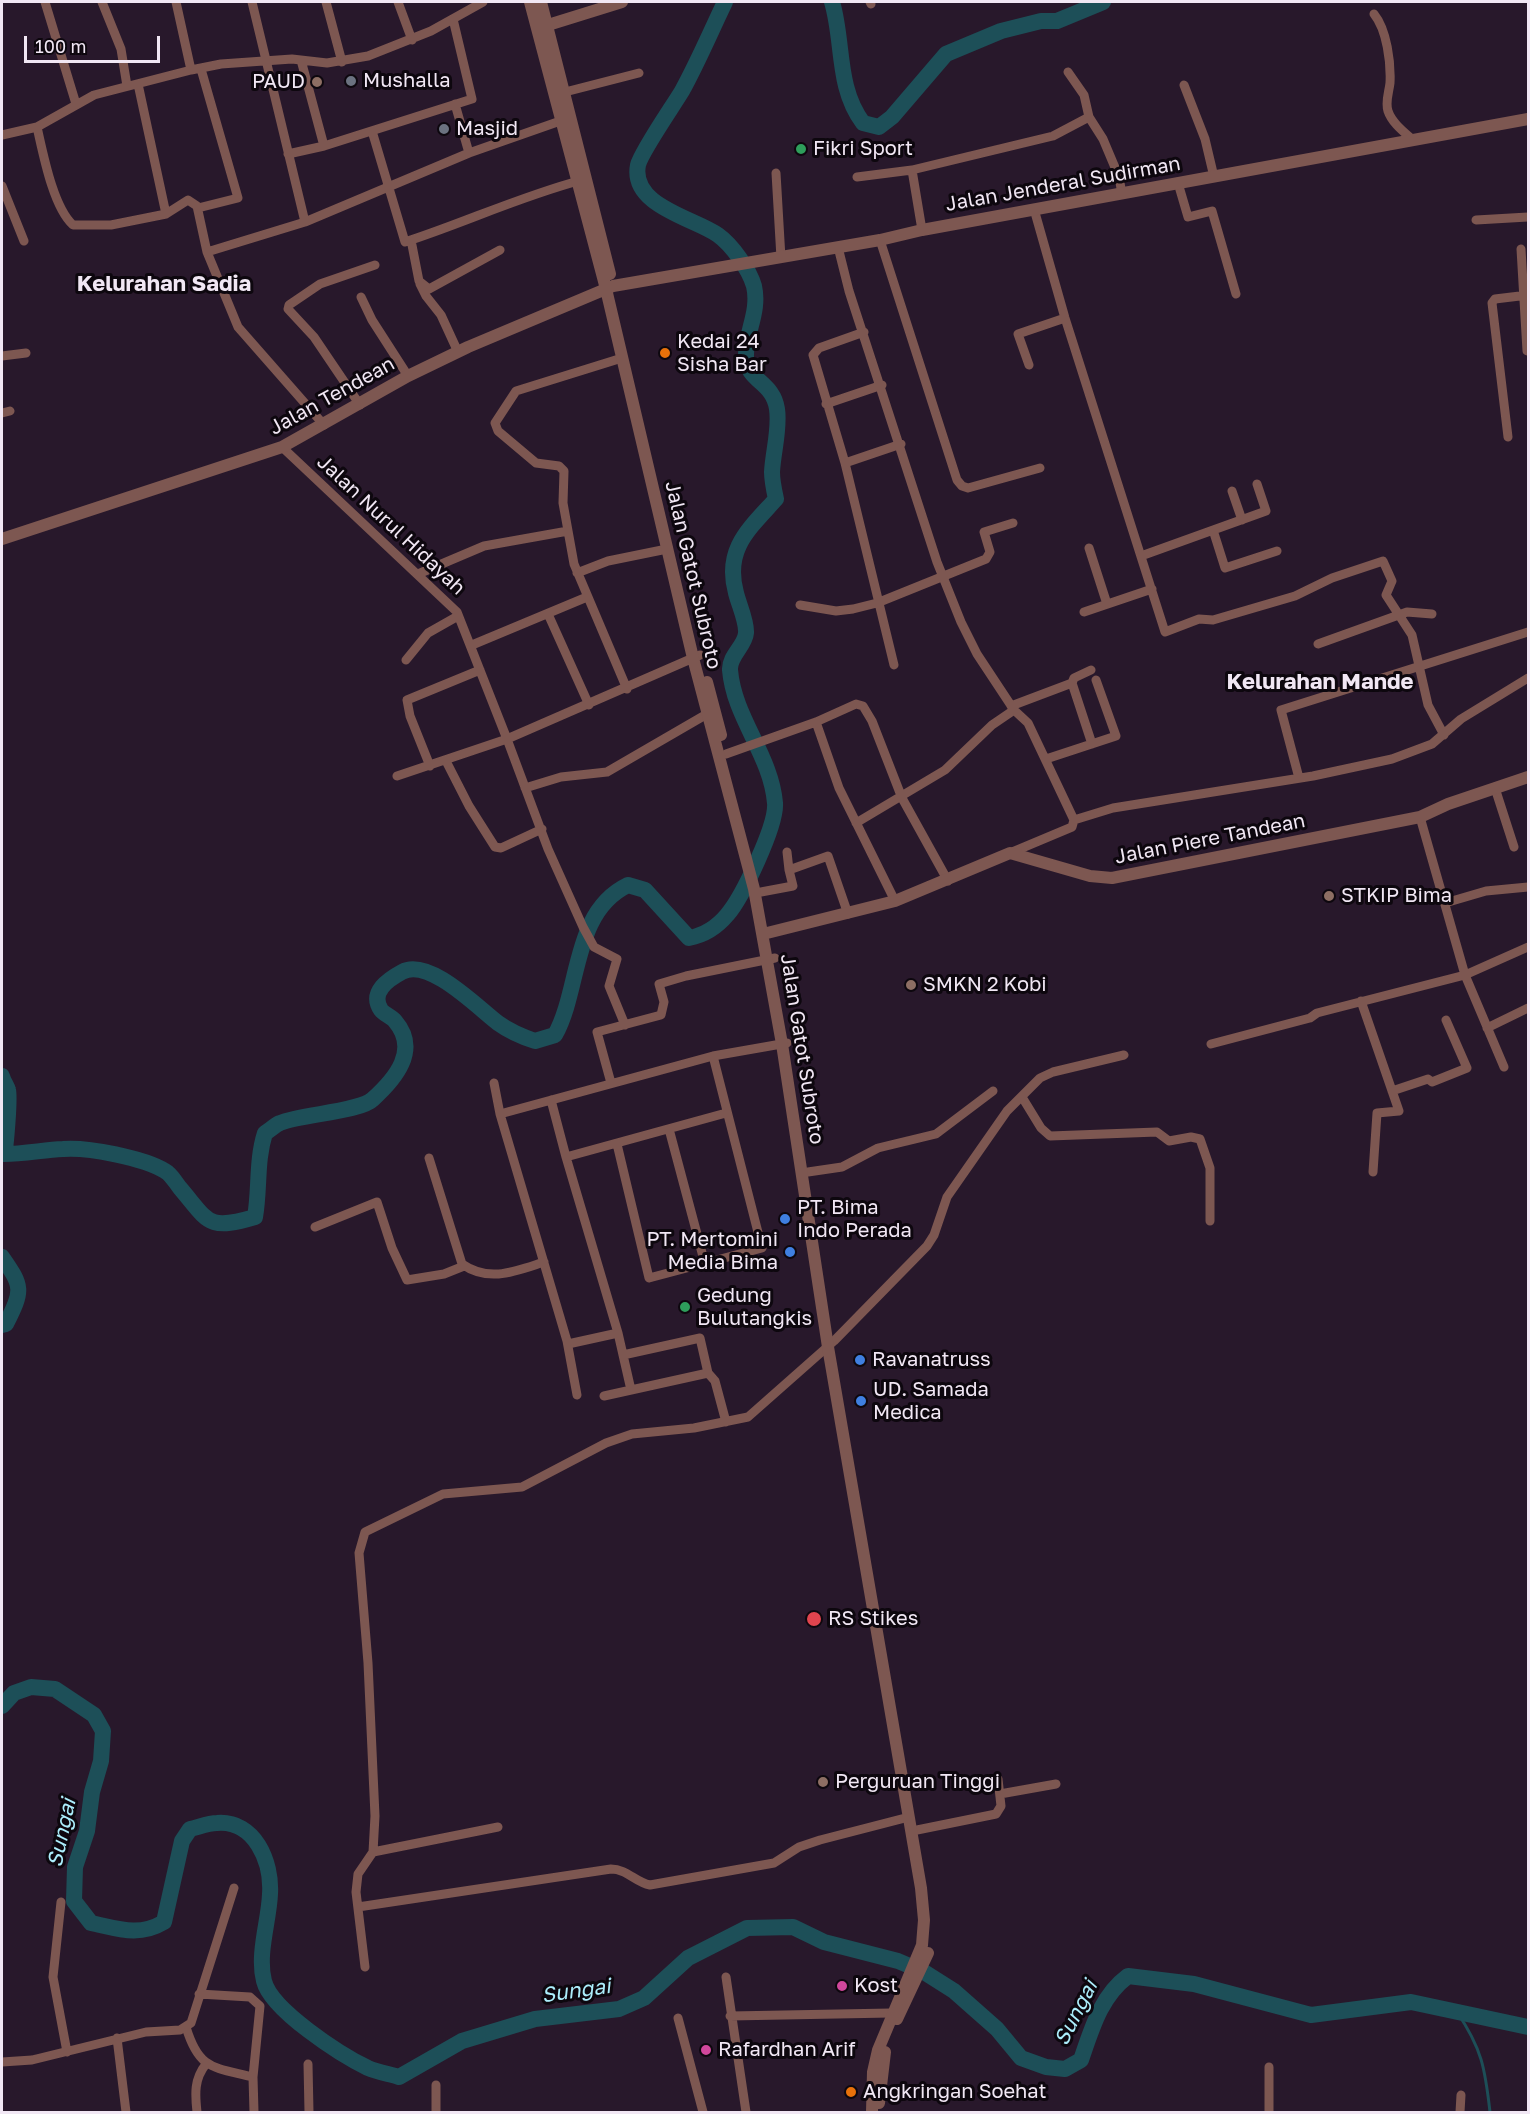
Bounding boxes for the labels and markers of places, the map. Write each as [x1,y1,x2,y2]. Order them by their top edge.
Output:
place label: Mushalla [363,69,451,93]
place label: PAUD [252,70,305,94]
marker: Mushalla [344,74,358,88]
marker: PAUD [310,75,324,89]
place label: Masjid [456,117,518,141]
marker: Masjid [437,122,451,136]
place label: Fikri Sport [813,137,913,161]
marker: Fikri Sport [794,142,808,156]
place label: Kedai 24 Sisha Bar [677,330,767,377]
marker: Kedai 24 Sisha Bar [658,346,672,360]
place label: STKIP Bima [1341,884,1452,908]
marker: STKIP Bima [1322,889,1336,903]
place label: SMKN 2 Kobi [923,973,1047,997]
marker: SMKN 2 Kobi [904,978,918,992]
place label: PT. Bima Indo Perada [797,1196,912,1243]
marker: PT. Bima Indo Perada [778,1212,792,1226]
place label: PT. Mertomini Media Bima [646,1228,778,1275]
marker: PT. Mertomini Media Bima [783,1245,797,1259]
place label: Gedung Bulutangkis [697,1284,812,1331]
marker: Gedung Bulutangkis [678,1300,692,1314]
place label: Ravanatruss [872,1348,991,1372]
marker: Ravanatruss [853,1353,867,1367]
place label: UD. Samada Medica [873,1378,989,1425]
marker: UD. Samada Medica [854,1394,868,1408]
place label: RS Stikes [828,1607,918,1631]
marker: RS Stikes [805,1610,823,1628]
place label: Perguruan Tinggi [835,1770,1000,1794]
marker: Perguruan Tinggi [816,1775,830,1789]
place label: Kost [854,1974,898,1998]
marker: Kost [835,1979,849,1993]
place label: Rafardhan Arif [718,2038,856,2062]
marker: Rafardhan Arif [699,2043,713,2057]
place label: Angkringan Soehat [863,2080,1046,2104]
marker: Angkringan Soehat [844,2085,858,2099]

